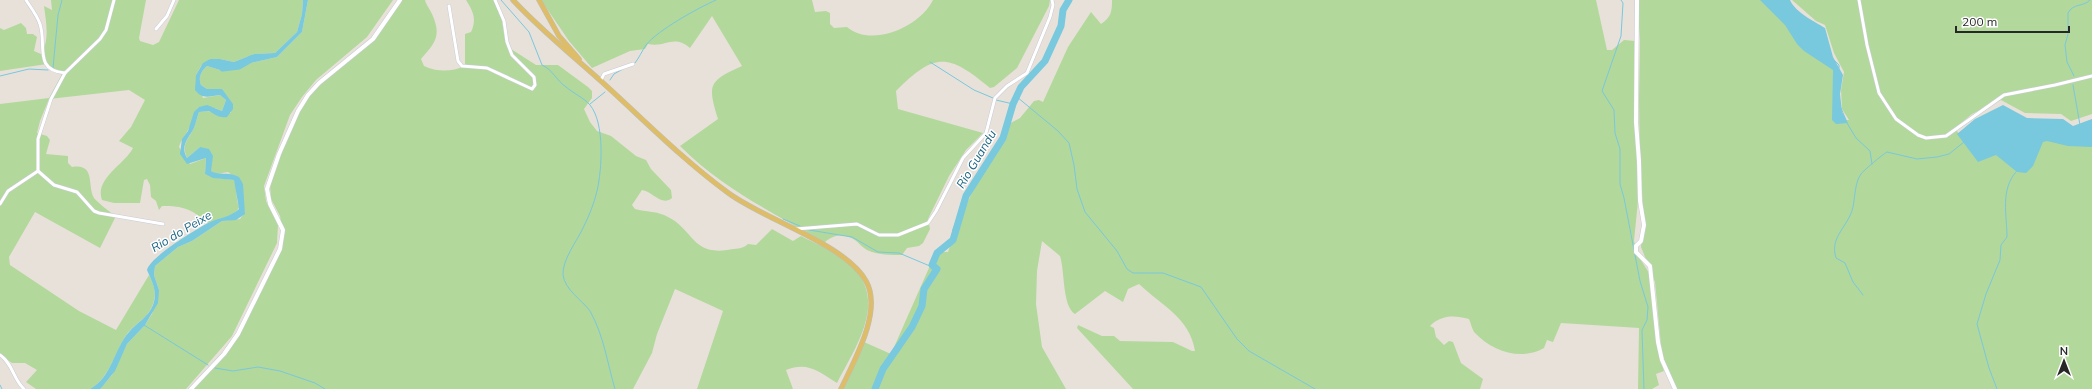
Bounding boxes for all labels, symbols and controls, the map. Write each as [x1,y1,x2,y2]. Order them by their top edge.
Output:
scale bar [1956,8,2069,34]
text: 200 m [1962,14,1997,29]
water label: Rio Guandu [953,127,999,191]
water label: Rio do Peixe [148,207,214,255]
north arrow [2044,341,2084,381]
text: N [2060,344,2068,358]

